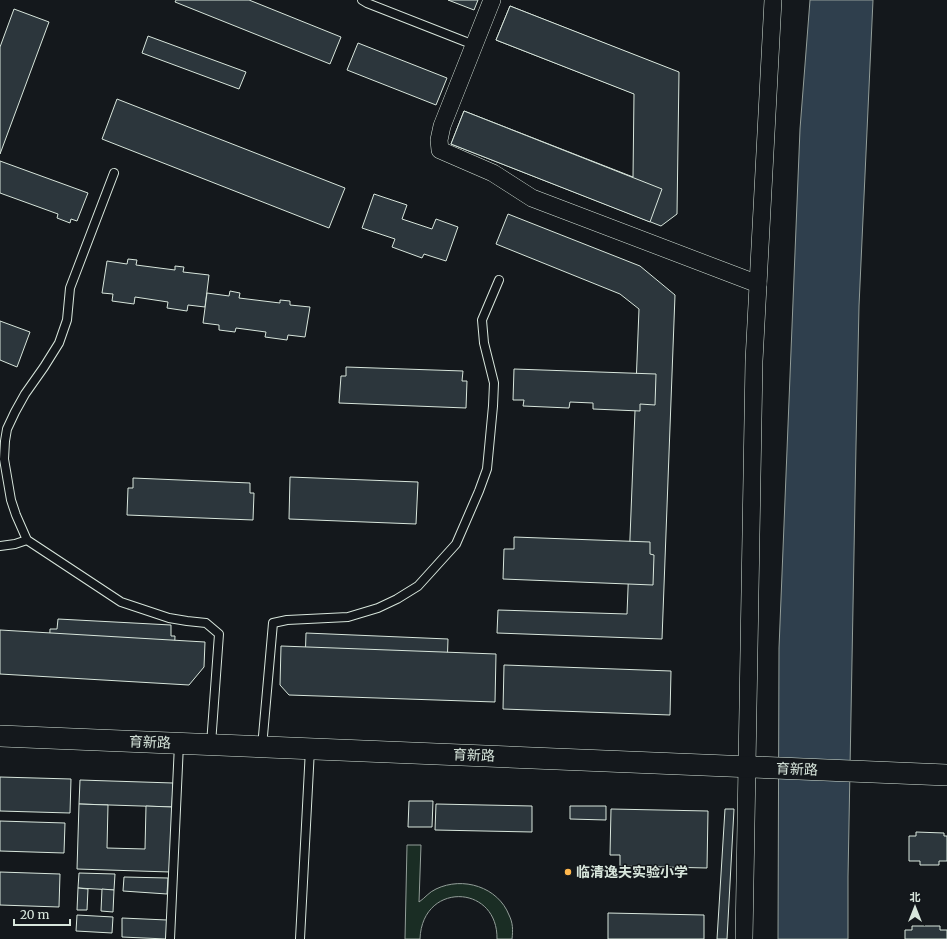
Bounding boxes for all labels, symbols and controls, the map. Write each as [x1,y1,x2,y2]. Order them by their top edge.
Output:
street label: 育新路 [129,732,171,752]
street label: 育新路 [453,745,495,765]
street label: 育新路 [776,759,818,779]
place label: 临清逸夫实验小学 [576,863,688,881]
marker: 临清逸夫实验小学 [563,867,573,877]
north arrow [895,887,935,927]
text: 北 [910,890,921,904]
scale bar [14,901,70,927]
text: 20 m [20,907,49,922]

